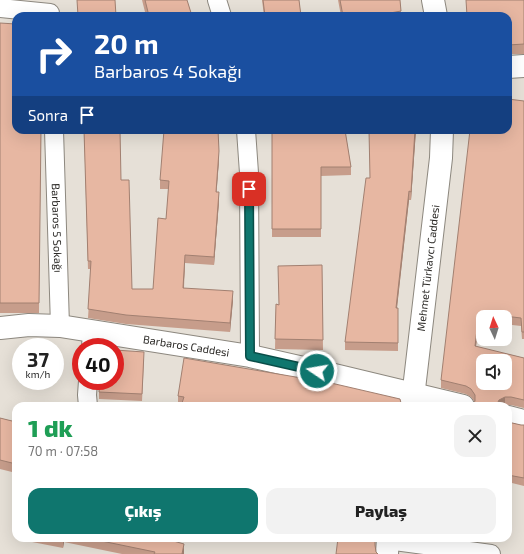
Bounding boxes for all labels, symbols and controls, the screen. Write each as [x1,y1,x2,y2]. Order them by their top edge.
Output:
text: 20 m [94,26,159,60]
icon: right [28,28,80,80]
text: Barbaros 4 Sokağı [94,60,242,82]
icon: arrive [76,104,98,126]
text: Sonra [28,106,68,124]
pin [232,172,266,206]
icon: arrive [238,178,260,200]
street label: Barbaros 5 Sokağı [50,183,65,273]
street label: Mehmet Türkavcı Caddesi [414,204,441,332]
north arrow [476,310,512,346]
map controls [476,310,512,390]
street label: Barbaros Caddesi [142,332,231,359]
speed limit sign: 40 [72,338,124,390]
text: 37 [27,347,49,371]
position arrow [296,350,338,392]
button: sound [476,354,512,390]
text: km/h [26,368,50,380]
text: 1 dk [28,413,73,442]
button: close [454,415,496,457]
text: 70 m · 07:58 [28,443,98,459]
button: Çıkış [28,488,258,534]
button: Paylaş [266,488,496,534]

